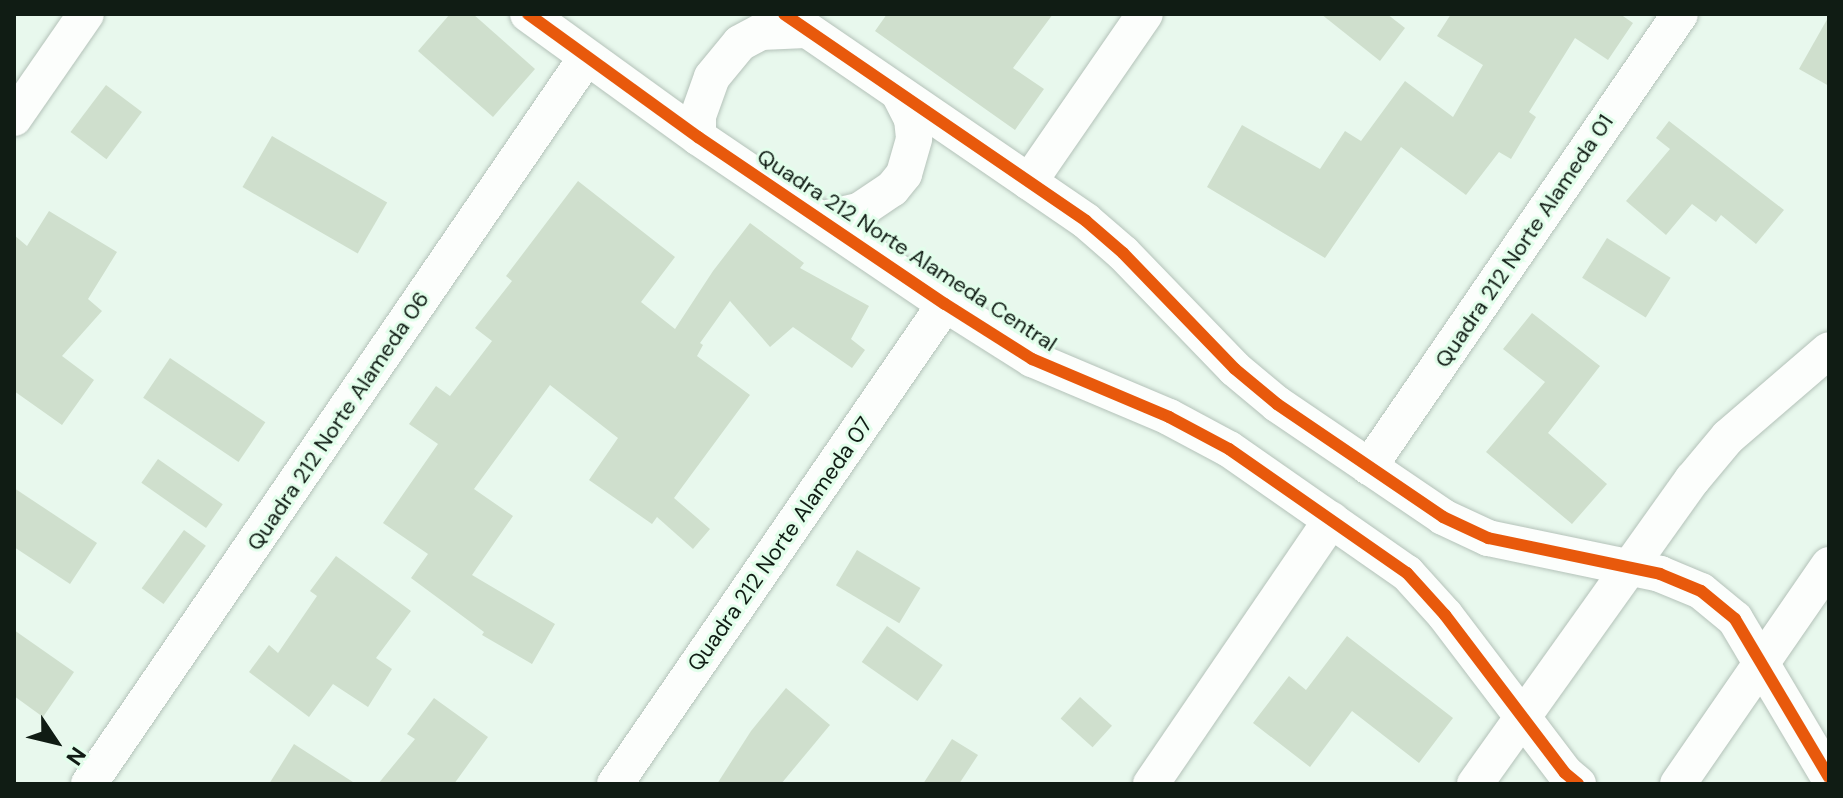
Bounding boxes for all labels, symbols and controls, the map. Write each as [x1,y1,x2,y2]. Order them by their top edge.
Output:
street label: Quadra 212 Norte Alameda 01 [1429,109,1619,373]
street label: Quadra 212 Norte Alameda Central [752,143,1062,357]
street label: Quadra 212 Norte Alameda 06 [241,287,435,555]
street label: Quadra 212 Norte Alameda 07 [682,412,878,676]
north arrow [16,702,96,782]
text: N [60,741,93,771]

